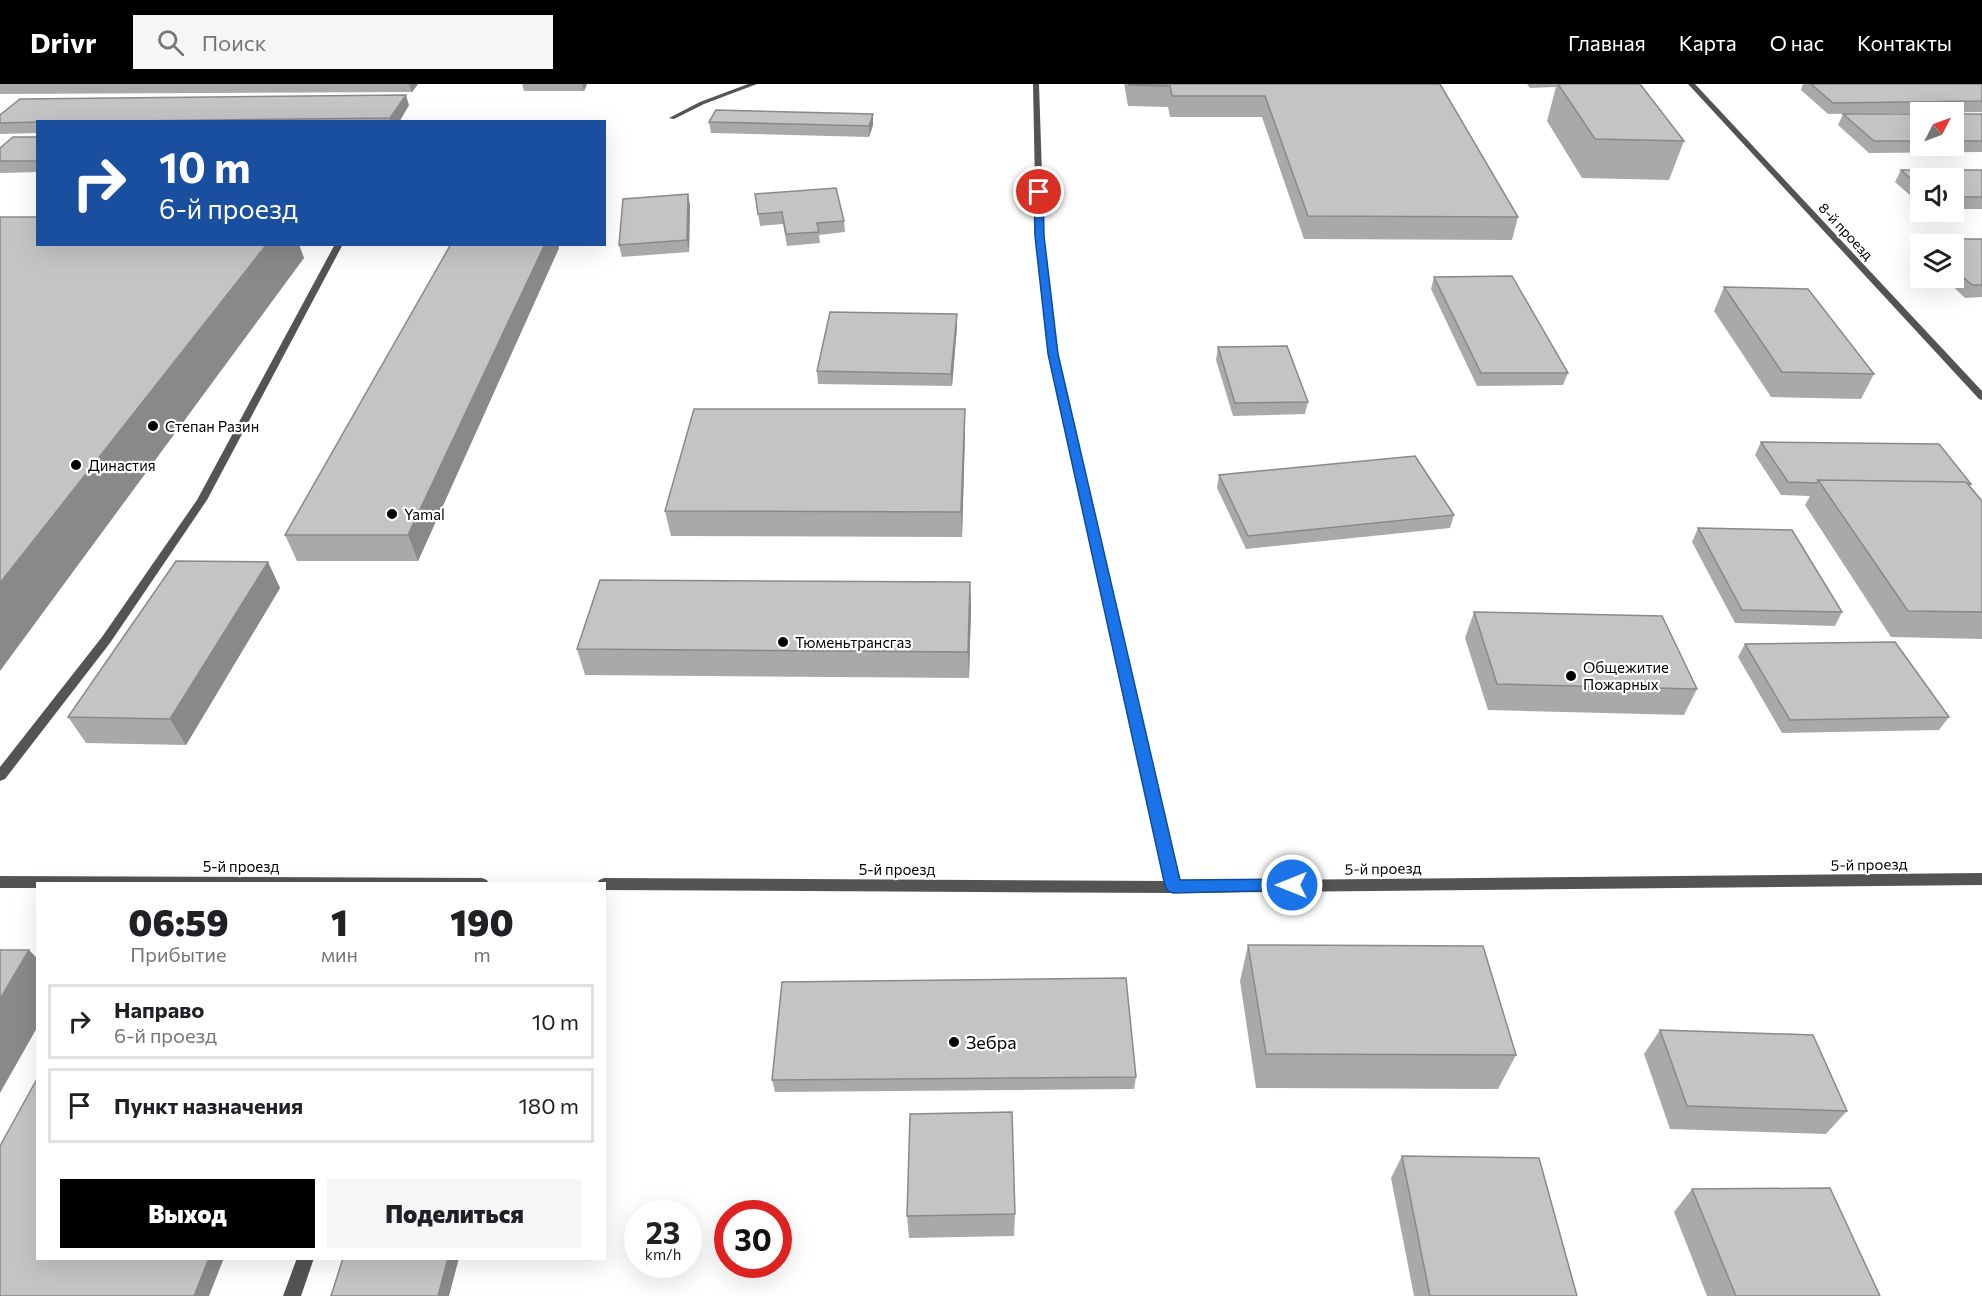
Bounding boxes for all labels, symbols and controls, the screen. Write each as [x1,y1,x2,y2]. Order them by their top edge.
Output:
search box [133,15,553,69]
text: Drivr [30,25,97,59]
icon: search [154,26,187,59]
text: Поиск [202,29,266,56]
text: Главная [1568,30,1646,55]
text: Карта [1679,30,1737,55]
text: О нас [1770,30,1824,55]
text: Контакты [1857,30,1952,55]
north arrow [1910,102,1964,156]
map controls [1910,102,1964,288]
text: 10 m [159,140,251,192]
icon: right [60,144,138,222]
pin [1013,166,1064,217]
button: sound [1910,168,1964,222]
icon: arrive [1022,175,1055,208]
text: 6-й проезд [159,192,298,225]
street label: 8-й проезд [1815,199,1877,263]
button: layers [1910,234,1964,288]
place label: Степан Разин [165,417,259,435]
marker: Степан Разин [146,419,160,433]
place label: Династия [88,456,156,474]
marker: Династия [69,458,83,472]
place label: Yamal [404,505,445,523]
marker: Yamal [385,507,399,521]
place label: Тюменьтрансгаз [795,633,911,651]
marker: Тюменьтрансгаз [776,635,790,649]
place label: Общежитие Пожарных [1583,658,1669,693]
marker: Общежитие Пожарных [1564,669,1578,683]
position arrow [1260,853,1324,917]
street label: 5-й проезд [1831,854,1908,874]
street label: 5-й проезд [203,857,280,875]
street label: 5-й проезд [1345,858,1422,878]
street label: 5-й проезд [859,860,936,878]
text: 06:59 [128,899,229,943]
text: 1 [331,899,348,943]
text: 190 [450,899,514,943]
text: Прибытие [130,942,227,966]
text: мин [321,942,358,966]
text: m [473,942,491,966]
text: Направо [114,996,204,1023]
icon: right [63,1005,96,1038]
text: 10 m [532,1008,579,1035]
text: 6-й проезд [114,1023,217,1047]
place label: Зебра [966,1031,1017,1053]
marker: Зебра [947,1035,961,1049]
icon: arrive [63,1089,96,1122]
text: Пункт назначения [114,1092,303,1119]
text: 180 m [518,1092,579,1119]
button: Выход [60,1179,315,1248]
button: Поделиться [327,1179,582,1248]
speed limit sign: 30 [714,1200,792,1278]
text: 23 [646,1213,680,1250]
text: km/h [645,1245,681,1263]

